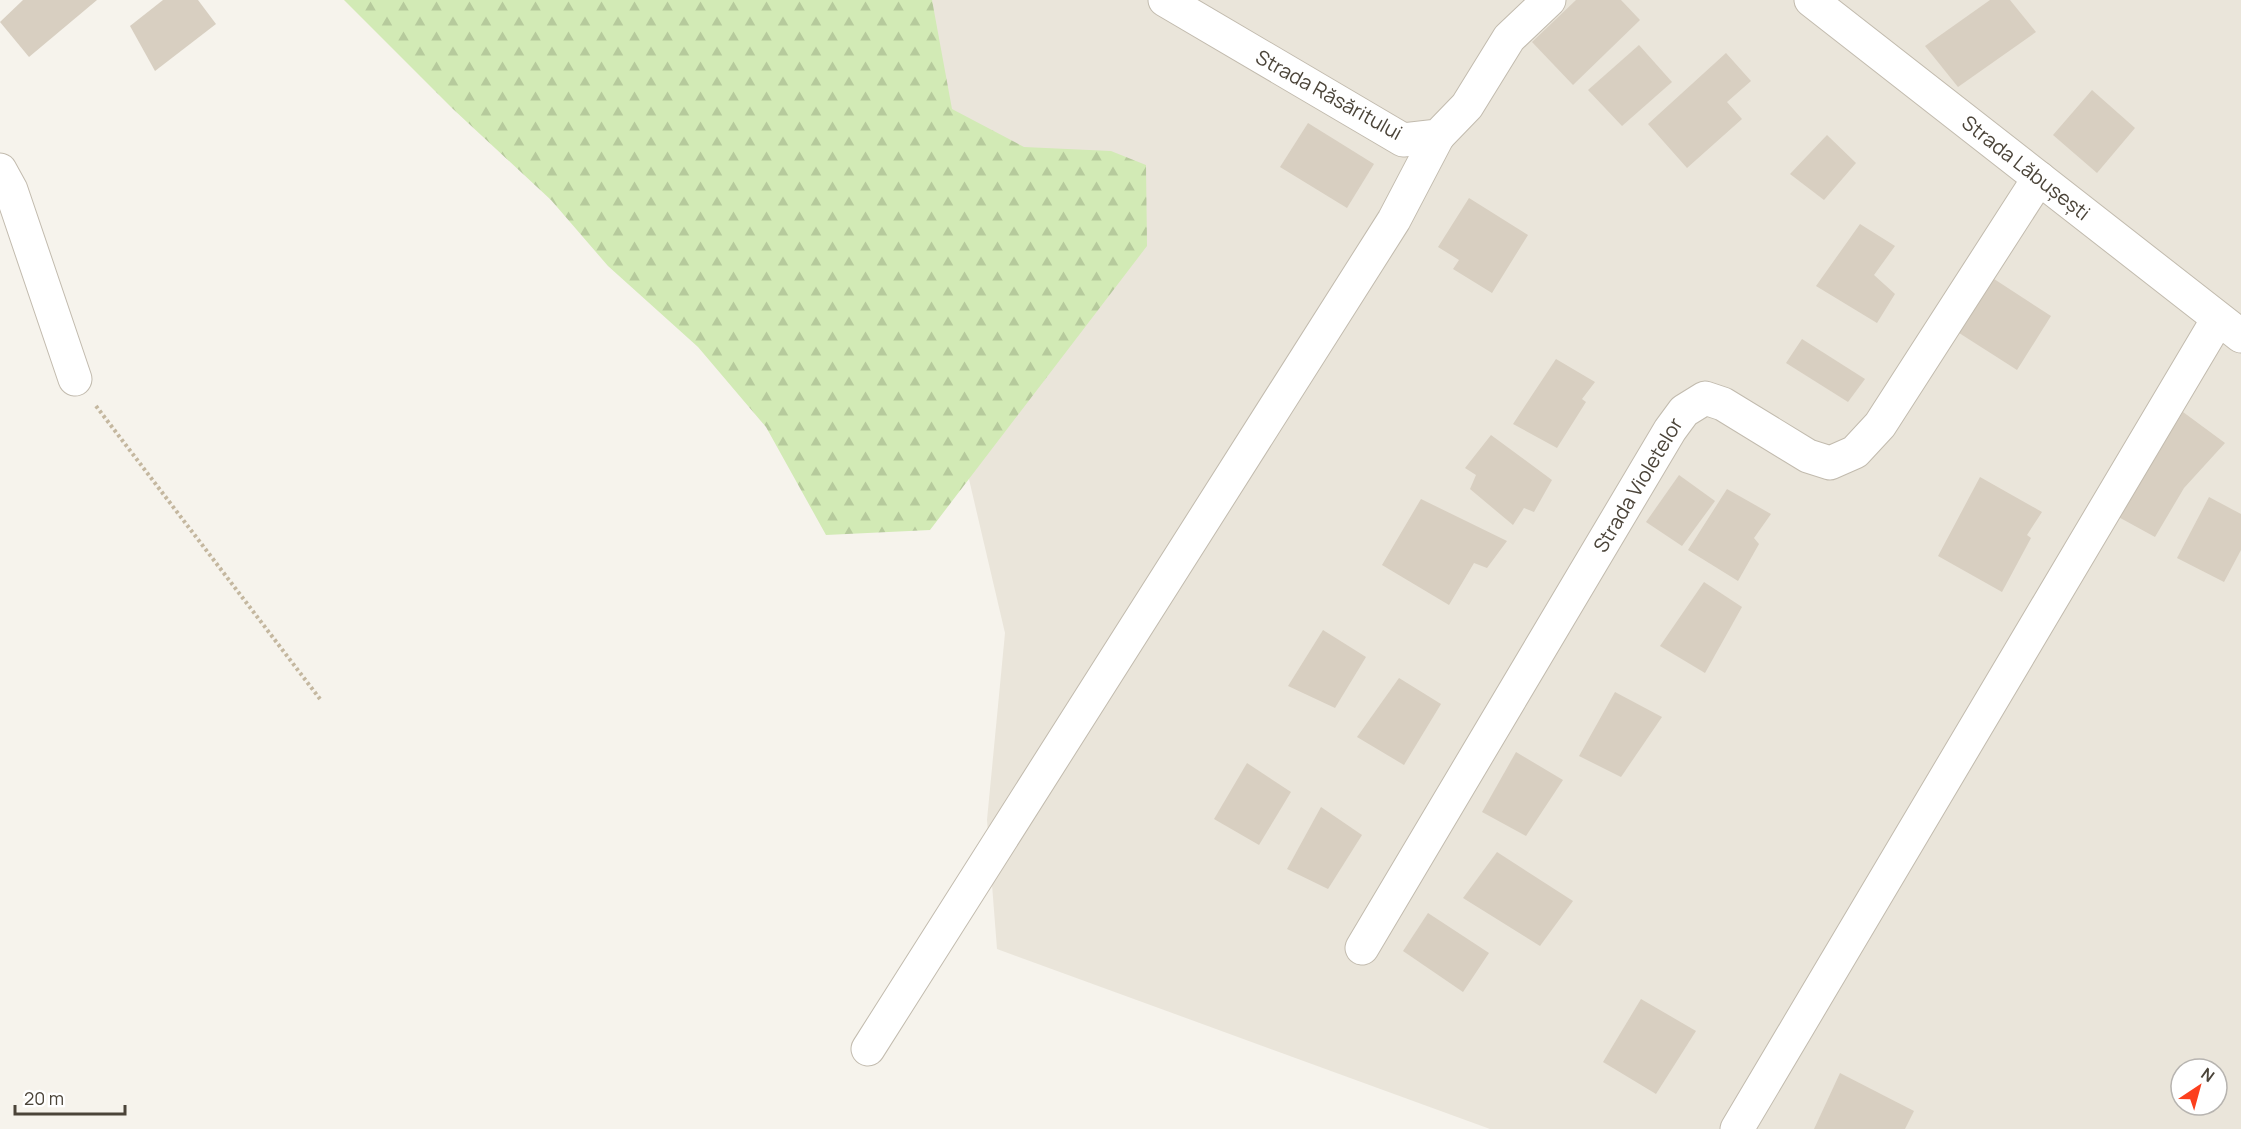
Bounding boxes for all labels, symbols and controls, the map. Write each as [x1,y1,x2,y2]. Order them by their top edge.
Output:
street label: Strada Răsăritului [1251,43,1407,146]
street label: Strada Lăbușești [1957,109,2096,226]
street label: Strada Violetelor [1587,412,1688,557]
north arrow [2169,1057,2229,1117]
text: N [2197,1063,2219,1087]
scale bar [15,1078,124,1116]
text: 20 m [24,1086,64,1110]

